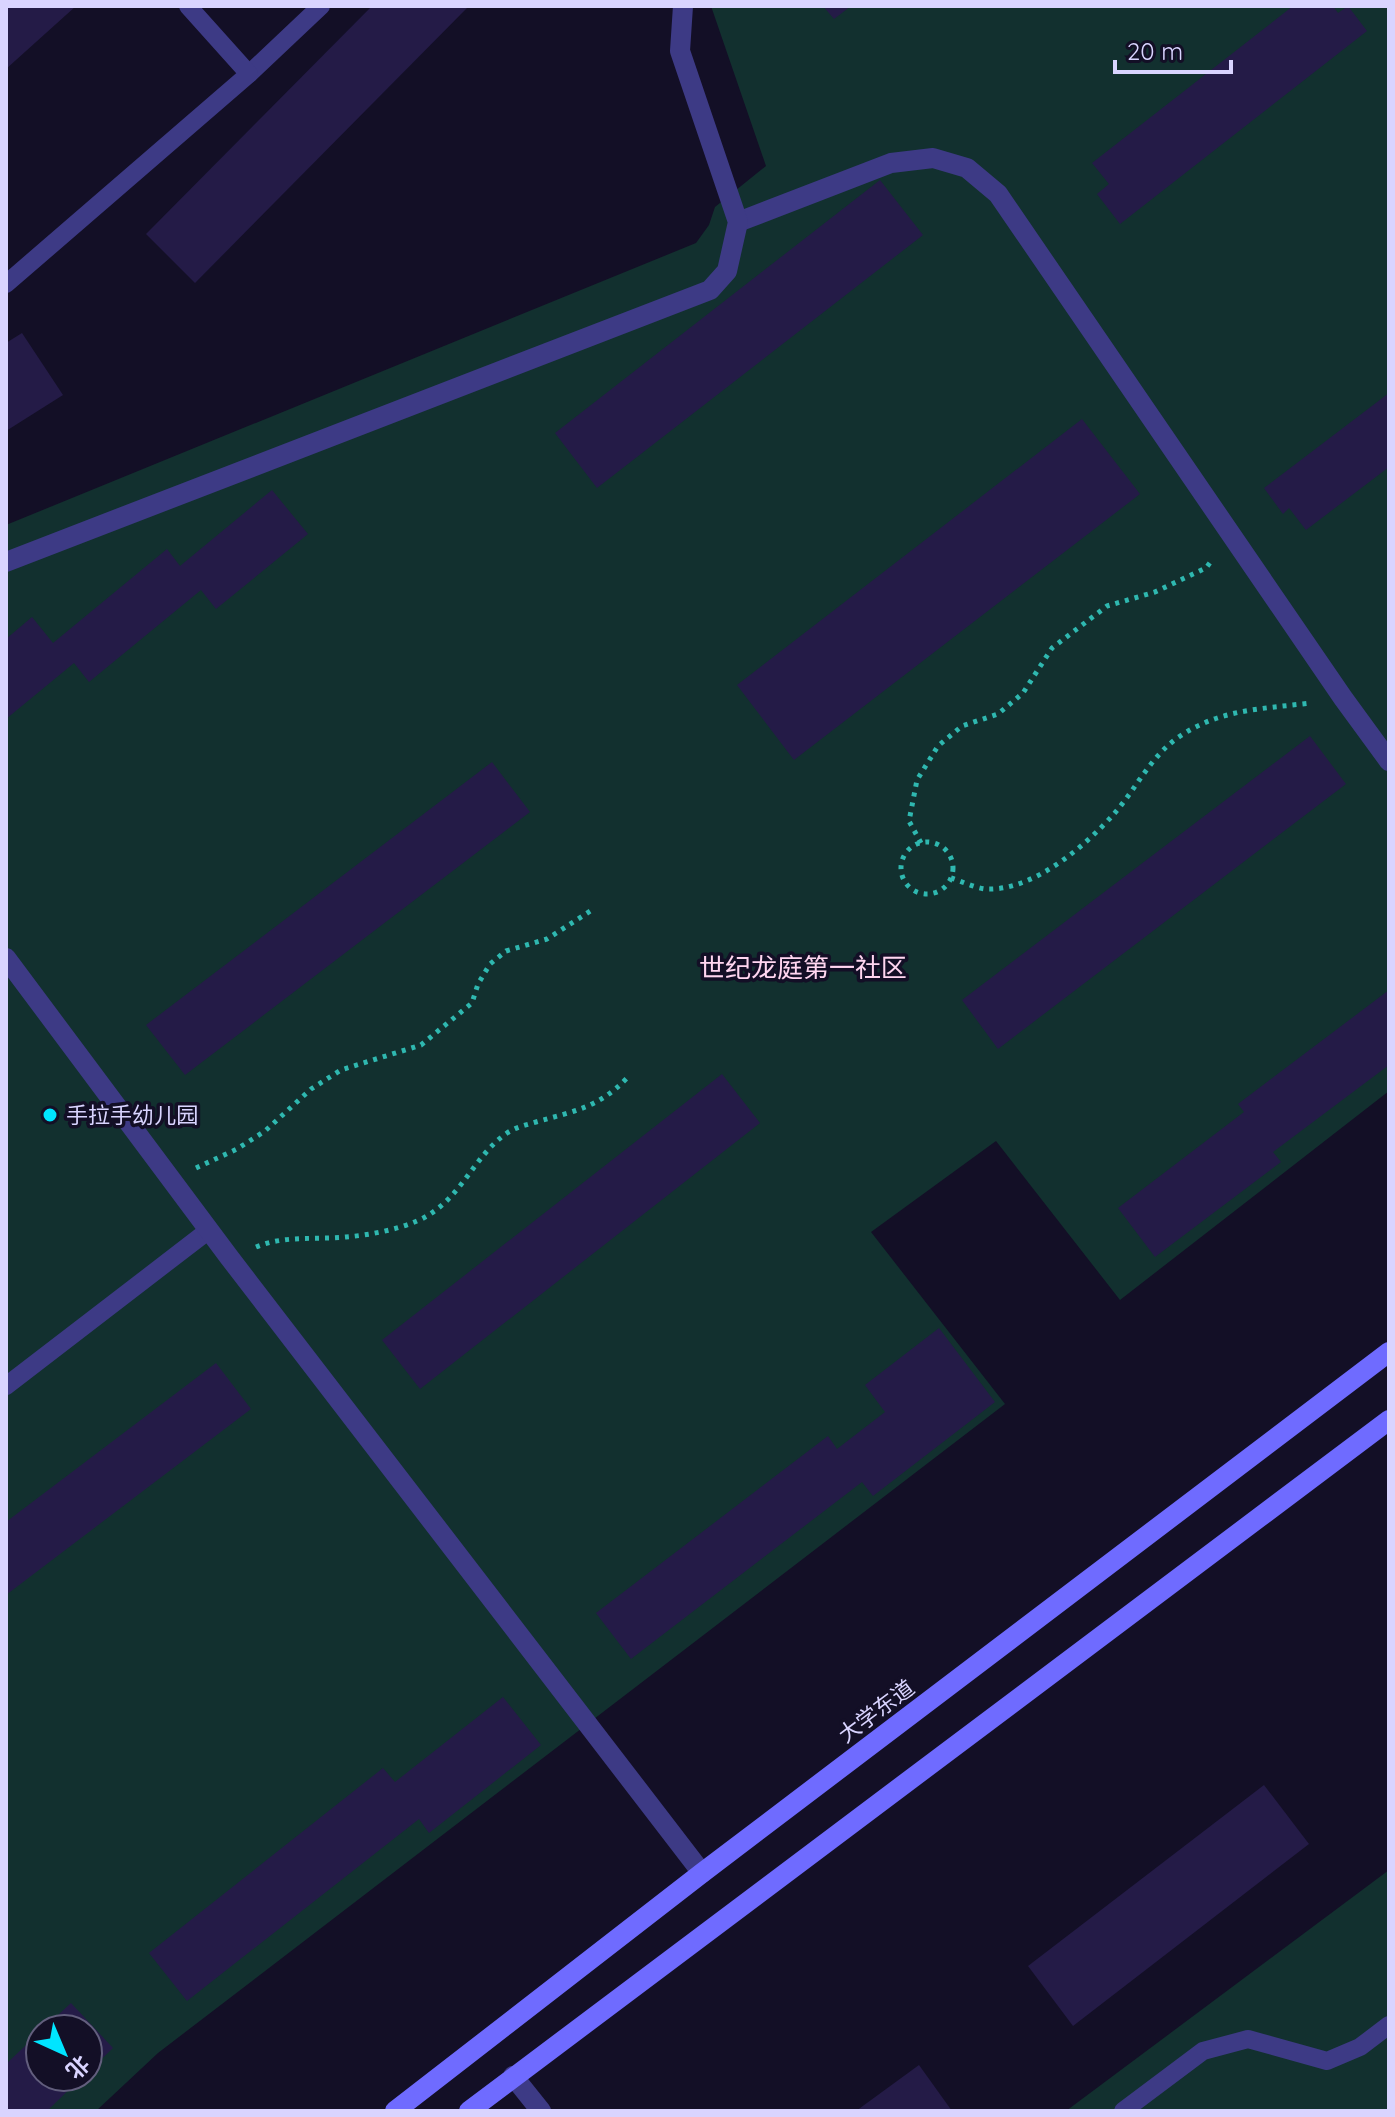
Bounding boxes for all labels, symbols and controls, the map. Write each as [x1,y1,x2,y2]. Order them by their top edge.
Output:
scale bar [1115,24,1231,74]
text: 20 m [1127,36,1183,66]
district label: 世纪龙庭第一社区 [699,951,907,984]
place label: 手拉手幼儿园 [66,1101,198,1129]
marker: 手拉手幼儿园 [41,1106,59,1124]
street label: 大学东道 [832,1673,920,1749]
north arrow [24,2013,104,2093]
text: 北 [60,2050,96,2085]

